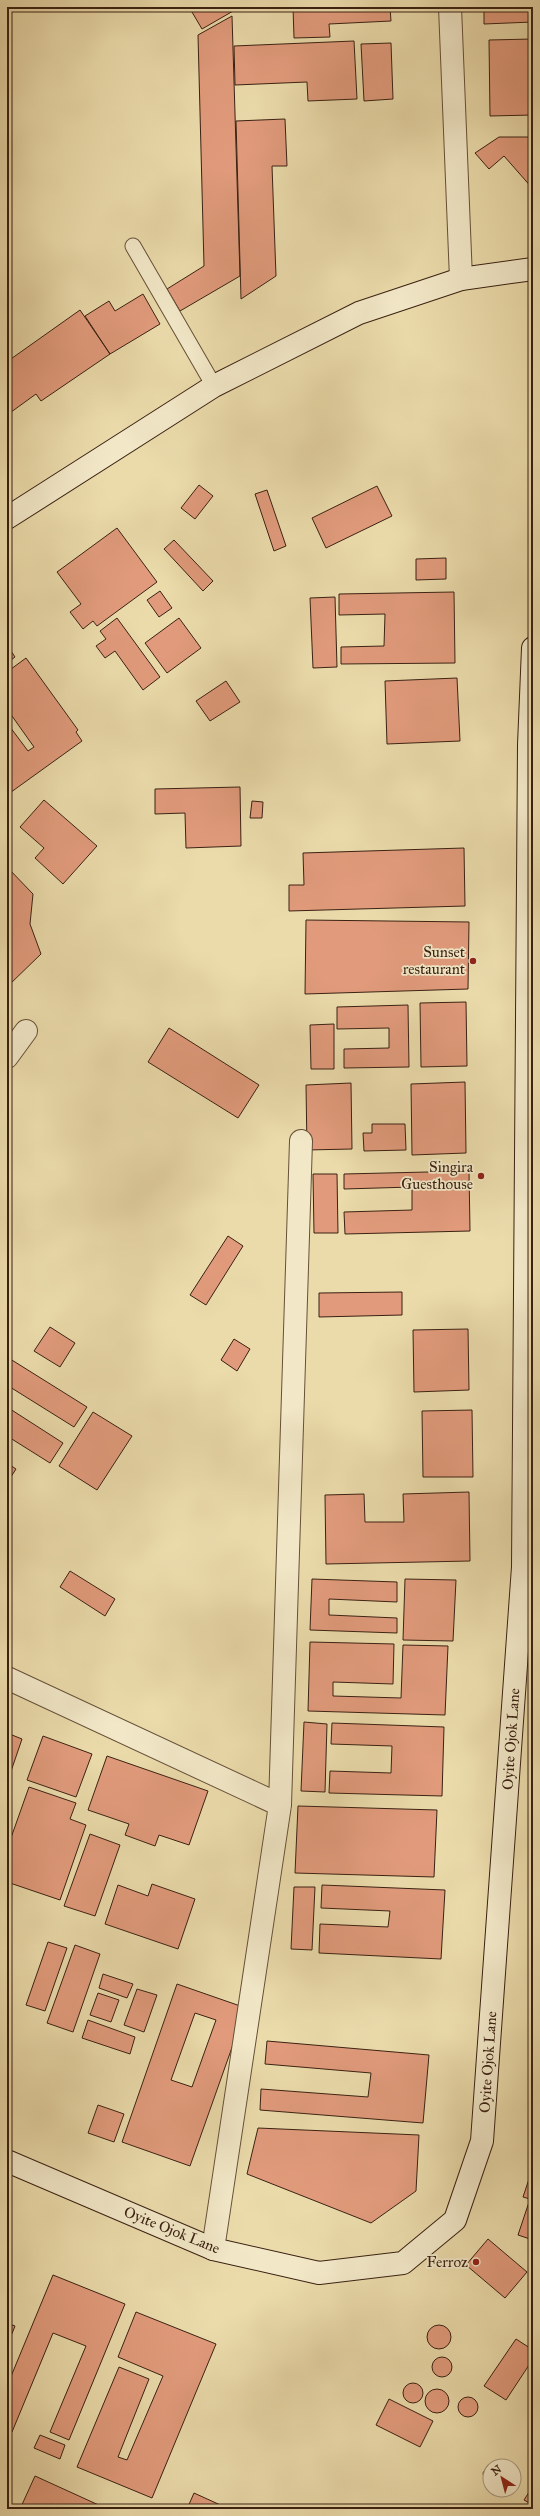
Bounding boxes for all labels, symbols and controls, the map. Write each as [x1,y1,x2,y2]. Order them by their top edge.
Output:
place label: Sunset restaurant [403,943,466,978]
marker: Sunset restaurant [468,956,478,966]
place label: Singira Guesthouse [401,1158,474,1193]
marker: Singira Guesthouse [476,1171,486,1181]
street label: Oyite Ojok Lane [498,1688,524,1790]
street label: Oyite Ojok Lane [475,2011,501,2113]
street label: Oyite Ojok Lane [121,2203,223,2257]
place label: Ferroz [427,2253,468,2271]
marker: Ferroz [471,2257,481,2267]
north arrow [482,2458,522,2498]
text: N [489,2462,505,2478]

